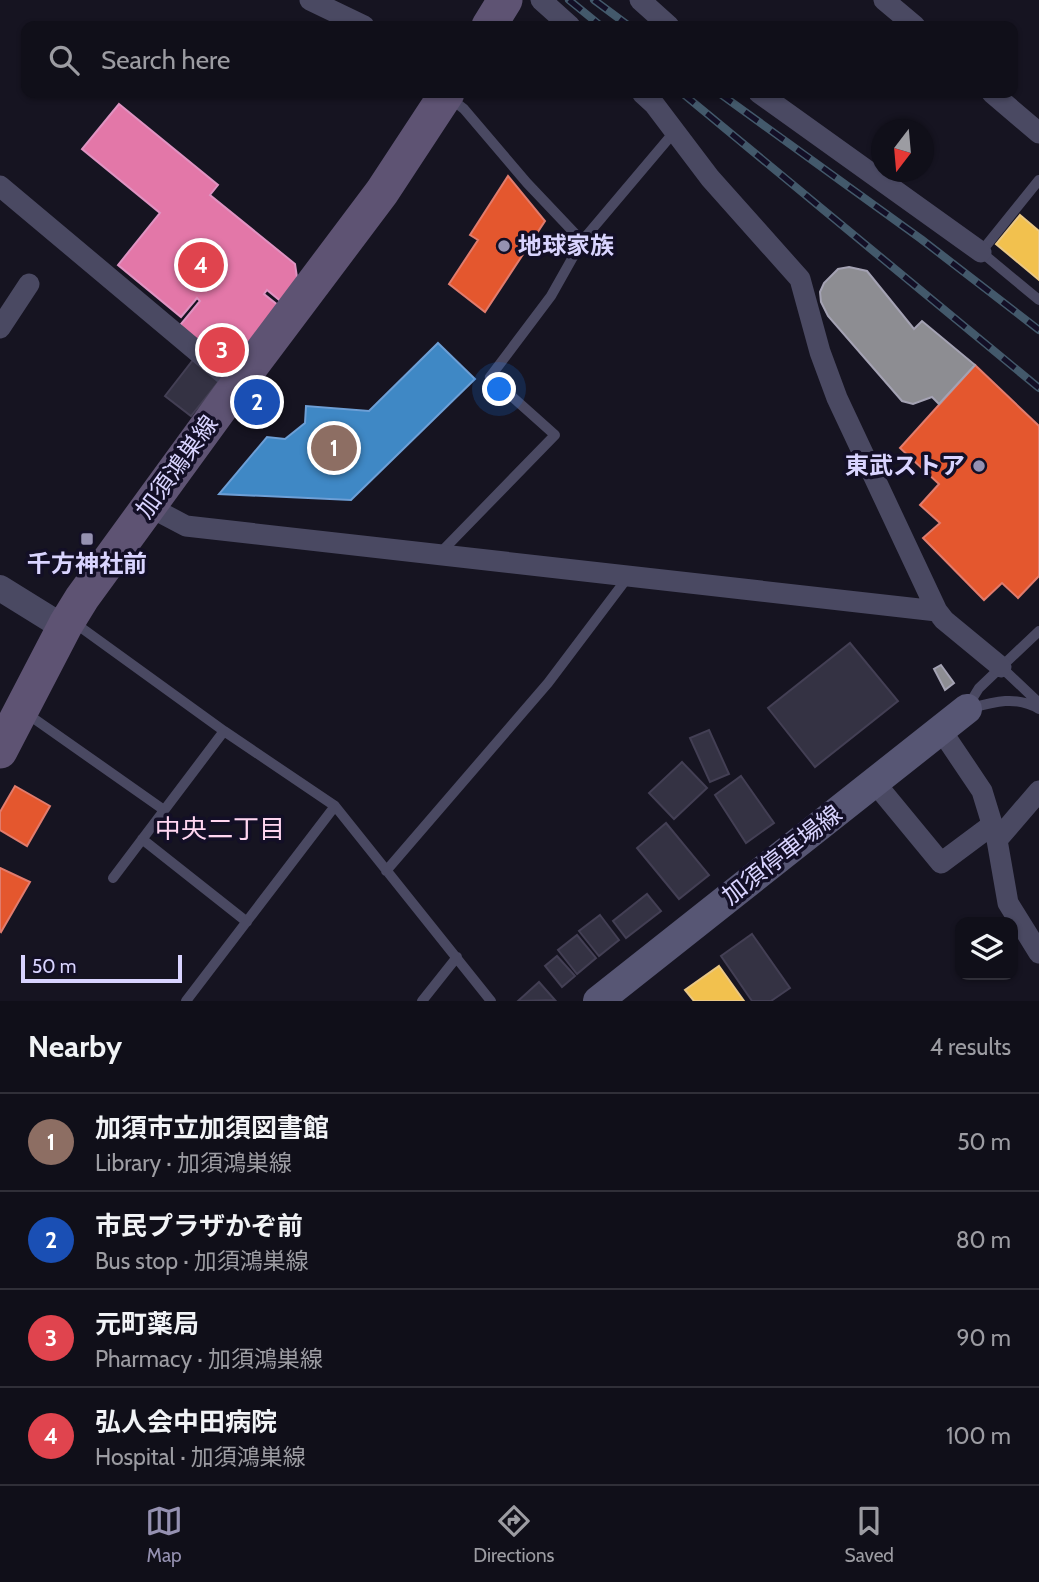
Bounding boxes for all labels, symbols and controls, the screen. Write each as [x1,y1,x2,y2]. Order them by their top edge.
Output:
search box [21,21,1018,98]
icon: search [45,41,83,79]
text: Search here [101,44,230,76]
north arrow [871,119,934,182]
place label: 地球家族 [518,231,614,260]
marker: 地球家族 [496,238,512,254]
pin: 4 [178,239,224,291]
pin: 3 [199,324,245,376]
your location [482,372,516,406]
pin: 2 [234,376,280,428]
street label: 加須鴻巣線 [130,410,224,524]
pin: 1 [311,422,357,474]
place label: 東武ストア [845,451,965,480]
marker: 東武ストア [971,458,987,474]
marker: 千方神社前 [79,531,95,547]
place label: 千方神社前 [27,549,147,578]
street label: 加須停車場線 [716,799,847,910]
district label: 中央二丁目 [155,813,285,845]
map controls [955,917,1018,980]
button: layers [955,917,1018,980]
scale bar [21,952,182,984]
text: 50 m [32,955,76,978]
text: Nearby [28,1028,122,1065]
text: 4 results [930,1033,1011,1061]
text: 加須市立加須図書館 [95,1112,329,1144]
text: 1 [47,1128,55,1156]
text: 50 m [957,1128,1011,1156]
text: Library · 加須鴻巣線 [95,1149,292,1177]
text: 市民プラザかぞ前 [95,1210,303,1242]
text: 2 [45,1226,57,1254]
text: 80 m [956,1226,1011,1254]
text: Bus stop · 加須鴻巣線 [95,1247,309,1275]
text: 元町薬局 [95,1308,199,1340]
text: 3 [45,1324,57,1352]
text: 90 m [957,1324,1011,1352]
text: Pharmacy · 加須鴻巣線 [95,1345,323,1373]
text: 弘人会中田病院 [95,1406,277,1438]
text: 4 [44,1422,58,1450]
text: 100 m [946,1422,1011,1450]
text: Hospital · 加須鴻巣線 [95,1443,306,1471]
tab: Map [145,1502,183,1567]
tab: Directions [473,1502,554,1567]
tab: Saved [845,1502,894,1567]

